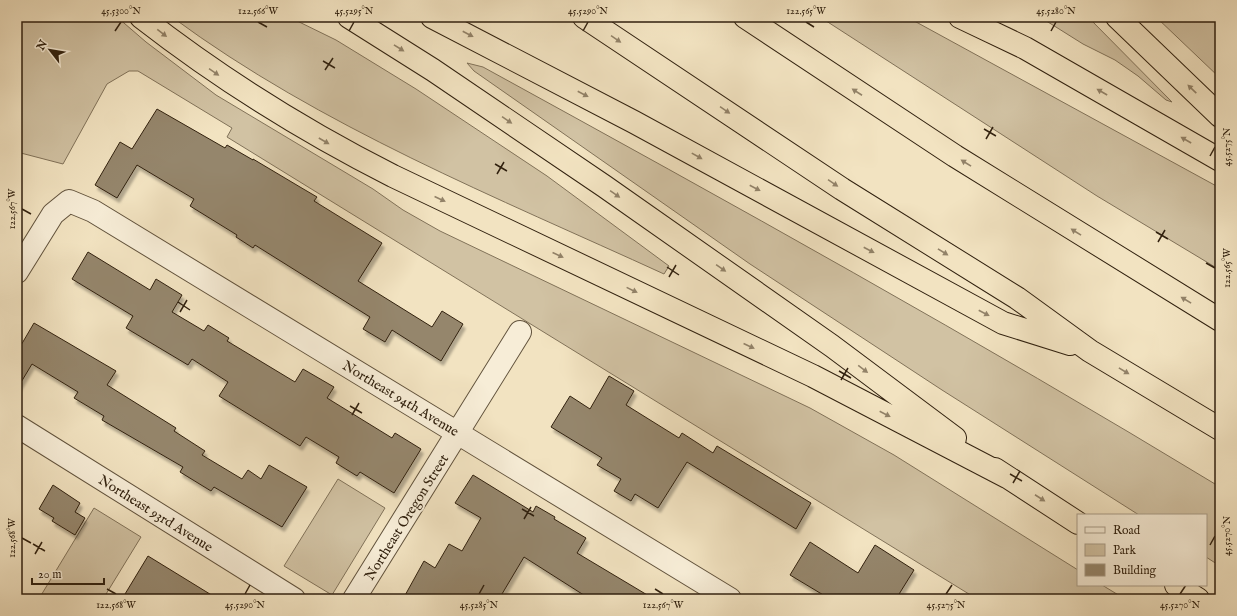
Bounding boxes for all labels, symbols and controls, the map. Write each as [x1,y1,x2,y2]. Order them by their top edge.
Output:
text: 45.5300°N [101,5,141,18]
text: 122.566°W [238,5,278,18]
text: 45.5295°N [335,5,374,18]
text: 45.5290°N [568,5,608,18]
text: 122.565°W [786,5,826,18]
text: 45.5280°N [1036,5,1076,18]
one-way arrow [156,29,167,37]
north arrow [30,30,70,70]
one-way arrow [462,30,473,37]
one-way arrow [610,35,622,42]
text: N [33,37,51,54]
one-way arrow [393,45,405,52]
one-way arrow [209,68,219,76]
one-way arrow [1187,85,1197,94]
one-way arrow [852,88,862,96]
one-way arrow [1096,88,1108,95]
one-way arrow [577,91,588,98]
one-way arrow [719,107,730,114]
one-way arrow [502,116,513,124]
text: 45.5275°N [1221,127,1234,166]
one-way arrow [318,137,330,144]
one-way arrow [1180,137,1192,144]
one-way arrow [691,153,703,160]
one-way arrow [960,159,972,166]
one-way arrow [827,179,838,187]
one-way arrow [749,185,761,192]
text: 122.567°W [6,188,19,229]
one-way arrow [609,190,620,198]
one-way arrow [435,196,446,202]
one-way arrow [1070,228,1082,235]
one-way arrow [863,247,875,254]
one-way arrow [938,248,948,256]
text: 122.565°W [1221,248,1234,288]
one-way arrow [552,252,564,258]
one-way arrow [716,264,726,272]
one-way arrow [626,287,638,293]
one-way arrow [1180,297,1192,304]
one-way arrow [978,309,989,316]
one-way arrow [744,343,755,349]
street label: Northeast 94th Avenue [339,357,463,441]
one-way arrow [857,365,868,374]
one-way arrow [1119,367,1129,375]
one-way arrow [879,411,890,417]
street label: Northeast Oregon Street [361,451,453,584]
street label: Northeast 93rd Avenue [95,471,217,557]
one-way arrow [1035,494,1045,502]
legend [1077,514,1207,586]
text: 45.5270°N [1221,516,1234,556]
text: 122.568°W [6,518,19,558]
text: Road [1113,523,1141,538]
text: Park [1113,543,1136,558]
scale bar [32,560,104,586]
text: Building [1113,563,1157,578]
text: 20 m [38,567,61,582]
text: 122.568°W [96,599,136,612]
text: 45.5290°N [225,599,265,612]
text: 45.5285°N [460,599,498,612]
text: 122.567°W [643,599,684,612]
text: 45.5275°N [927,599,966,612]
text: 45.5270°N [1160,599,1200,612]

